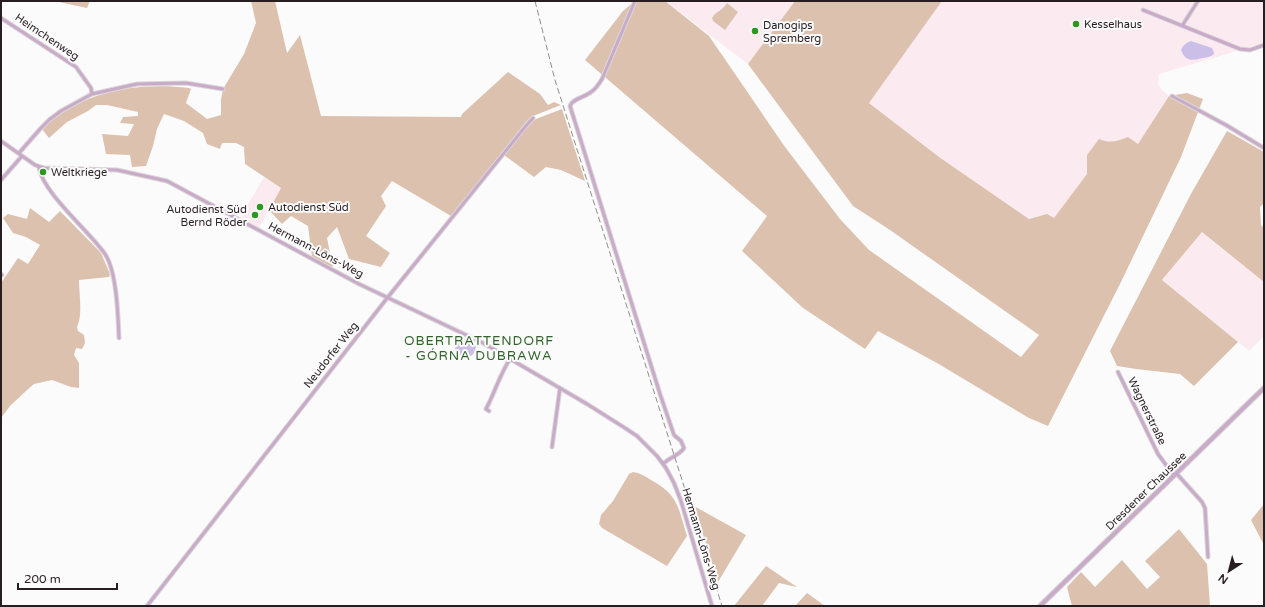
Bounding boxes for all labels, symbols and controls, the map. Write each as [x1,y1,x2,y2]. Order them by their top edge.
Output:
street label: Heimchenweg [13,11,82,63]
place label: Kesselhaus [1084,18,1142,31]
place label: Danogips Spremberg [763,19,821,45]
marker: Kesselhaus [1071,19,1081,29]
marker: Danogips Spremberg [750,26,760,36]
place label: Weltkriege [51,166,107,179]
marker: Weltkriege [38,167,48,177]
place label: Autodienst Süd [268,201,349,214]
marker: Autodienst Süd [255,202,265,212]
place label: Autodienst Süd Bernd Röder [166,203,248,229]
marker: Autodienst Süd Bernd Röder [250,210,260,220]
street label: Hermann-Löns-Weg [266,219,366,281]
street label: Neudorfer Weg [301,319,361,391]
district label: OBERTRATTENDORF - GÓRNA DUBRAWA [404,333,554,364]
street label: Wagnerstraße [1125,375,1169,447]
street label: Dresdener Chaussee [1103,449,1189,533]
street label: Hermann-Löns-Weg [679,486,723,592]
north arrow [1209,551,1249,591]
scale bar [18,565,117,591]
text: N [1216,571,1231,587]
text: 200 m [24,572,61,586]

